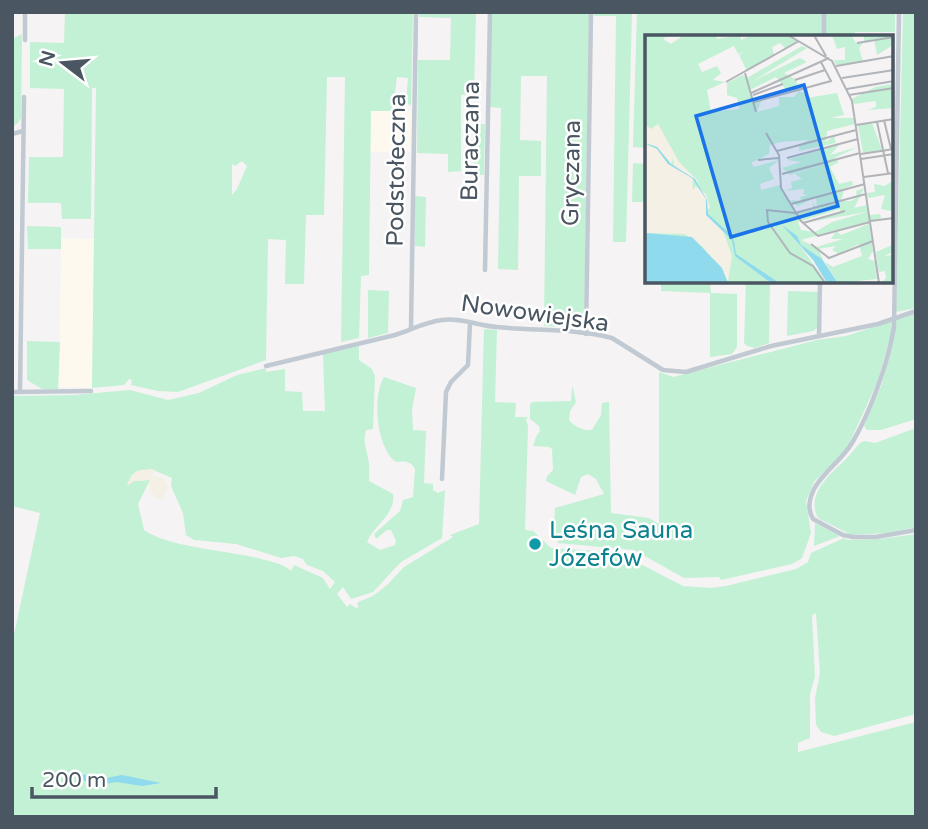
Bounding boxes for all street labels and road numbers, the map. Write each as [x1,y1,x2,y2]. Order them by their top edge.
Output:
street label: Buraczana [455,81,486,201]
street label: Podstołeczna [381,93,412,247]
street label: Gryczana [556,120,587,226]
street label: Nowowiejska [459,289,611,338]

